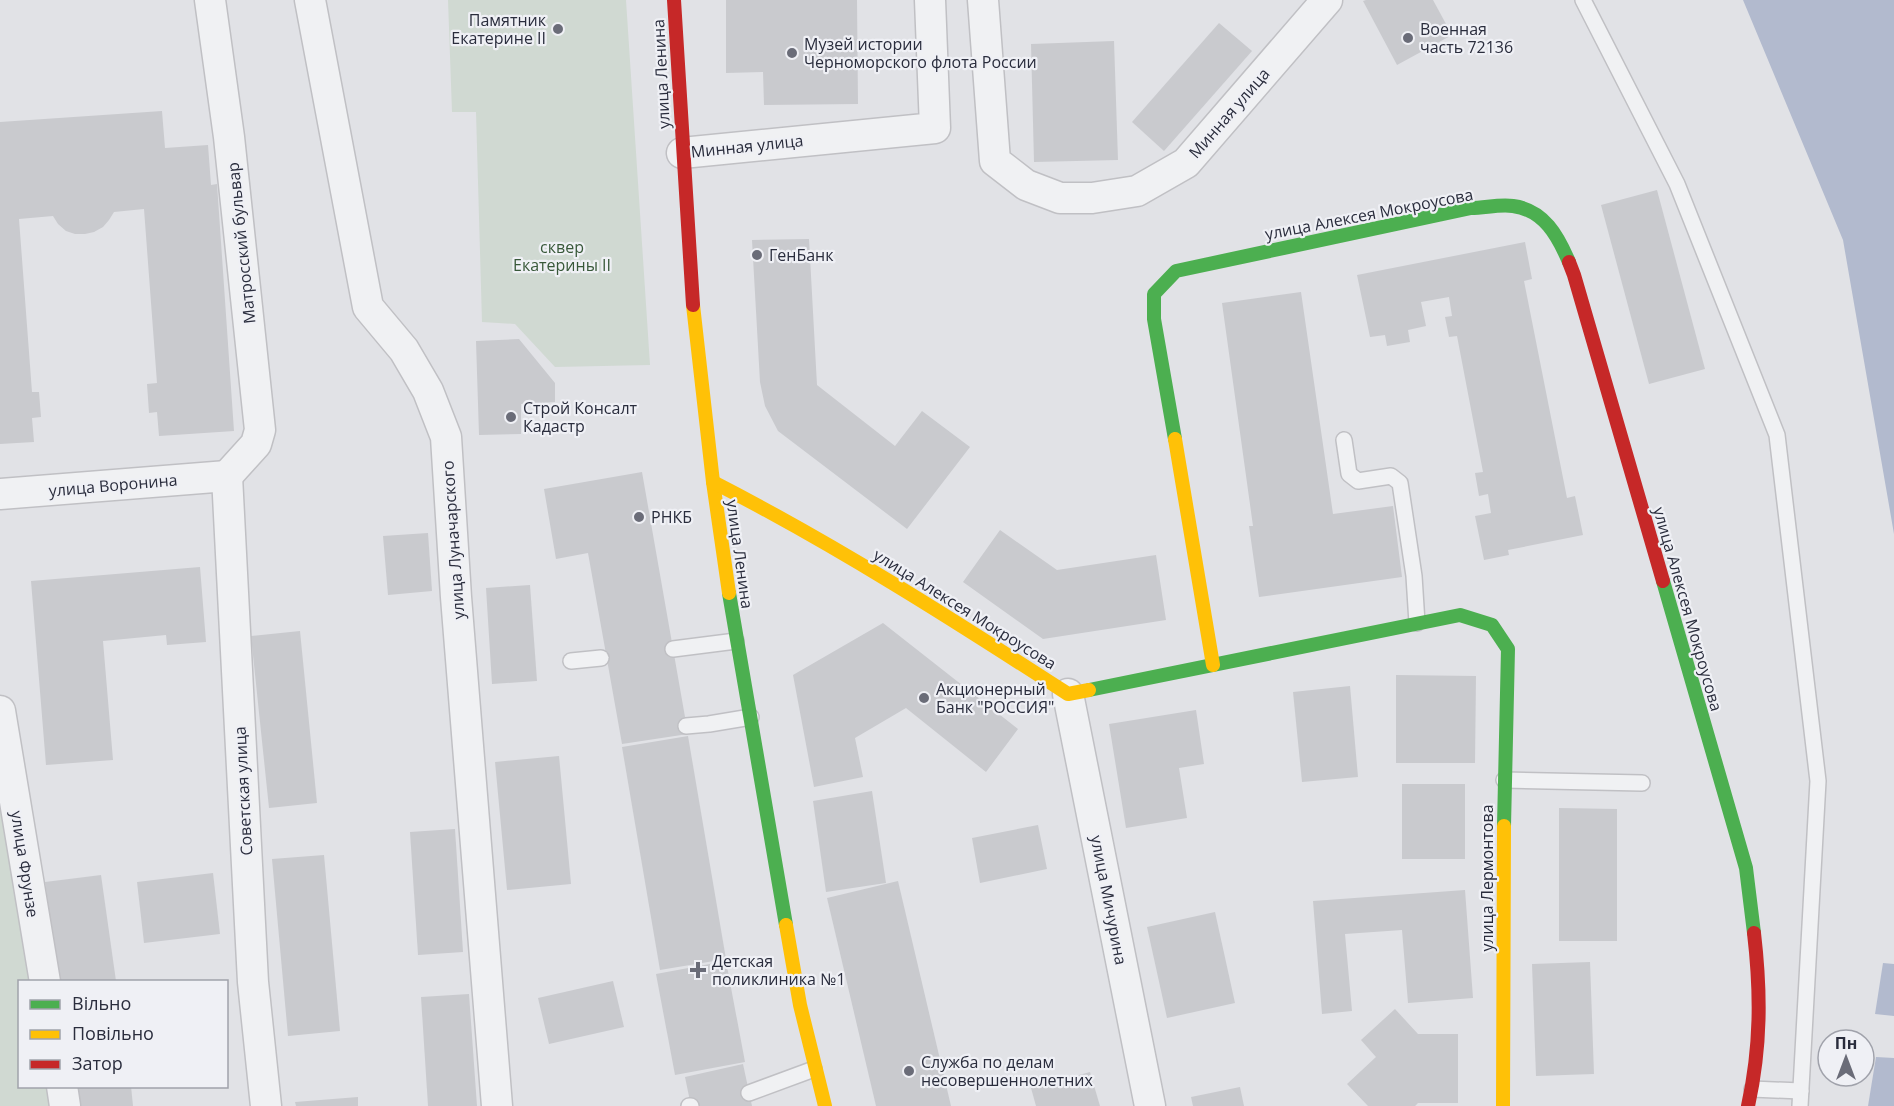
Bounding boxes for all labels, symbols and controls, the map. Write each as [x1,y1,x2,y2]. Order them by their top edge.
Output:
place label: Памятник Екатерине II [451,9,547,49]
place label: Военная часть 72136 [1420,18,1513,58]
street label: улица Ленина [647,19,675,129]
marker: Памятник Екатерине II [551,22,565,36]
marker: Военная часть 72136 [1401,31,1415,45]
place label: Музей истории Черноморского флота России [804,33,1037,73]
marker: Музей истории Черноморского флота России [785,46,799,60]
street label: Минная улица [1184,63,1274,163]
street label: Минная улица [690,129,804,163]
street label: Матросский бульвар [222,161,260,325]
street label: улица Алексея Мокроусова [1263,183,1475,245]
park label: cквер Екатерины II [513,236,611,276]
place label: ГенБанк [769,244,834,266]
marker: ГенБанк [750,248,764,262]
place label: Строй Консалт Кадастр [523,397,638,437]
marker: Строй Консалт Кадастр [504,410,518,424]
street label: улица Луначарского [436,460,470,620]
street label: улица Воронина [48,468,178,502]
street label: улица Ленина [721,498,759,610]
street label: улица Алексея Мокроусова [1648,504,1728,714]
place label: РНКБ [651,506,692,528]
marker: РНКБ [632,510,646,524]
street label: улица Алексея Мокроусова [869,544,1061,674]
place label: Акционерный Банк "РОССИЯ" [936,678,1054,718]
marker: Акционерный Банк "РОССИЯ" [917,691,931,705]
street label: Советская улица [229,726,257,856]
street label: улица Лермонтова [1476,804,1498,952]
street label: улица Фрунзе [6,809,44,919]
street label: улица Мичурина [1086,833,1132,967]
place label: Детская поликлиника №1 [712,950,846,990]
marker: Детская поликлиника №1 [689,961,707,979]
legend [18,980,228,1088]
text: Вільно [72,991,131,1015]
text: Повільно [72,1021,154,1045]
north arrow [1816,1028,1876,1088]
text: Пн [1835,1032,1857,1054]
text: Затор [72,1051,123,1075]
place label: Служба по делам несовершеннолетних [921,1051,1093,1091]
marker: Служба по делам несовершеннолетних [902,1064,916,1078]

